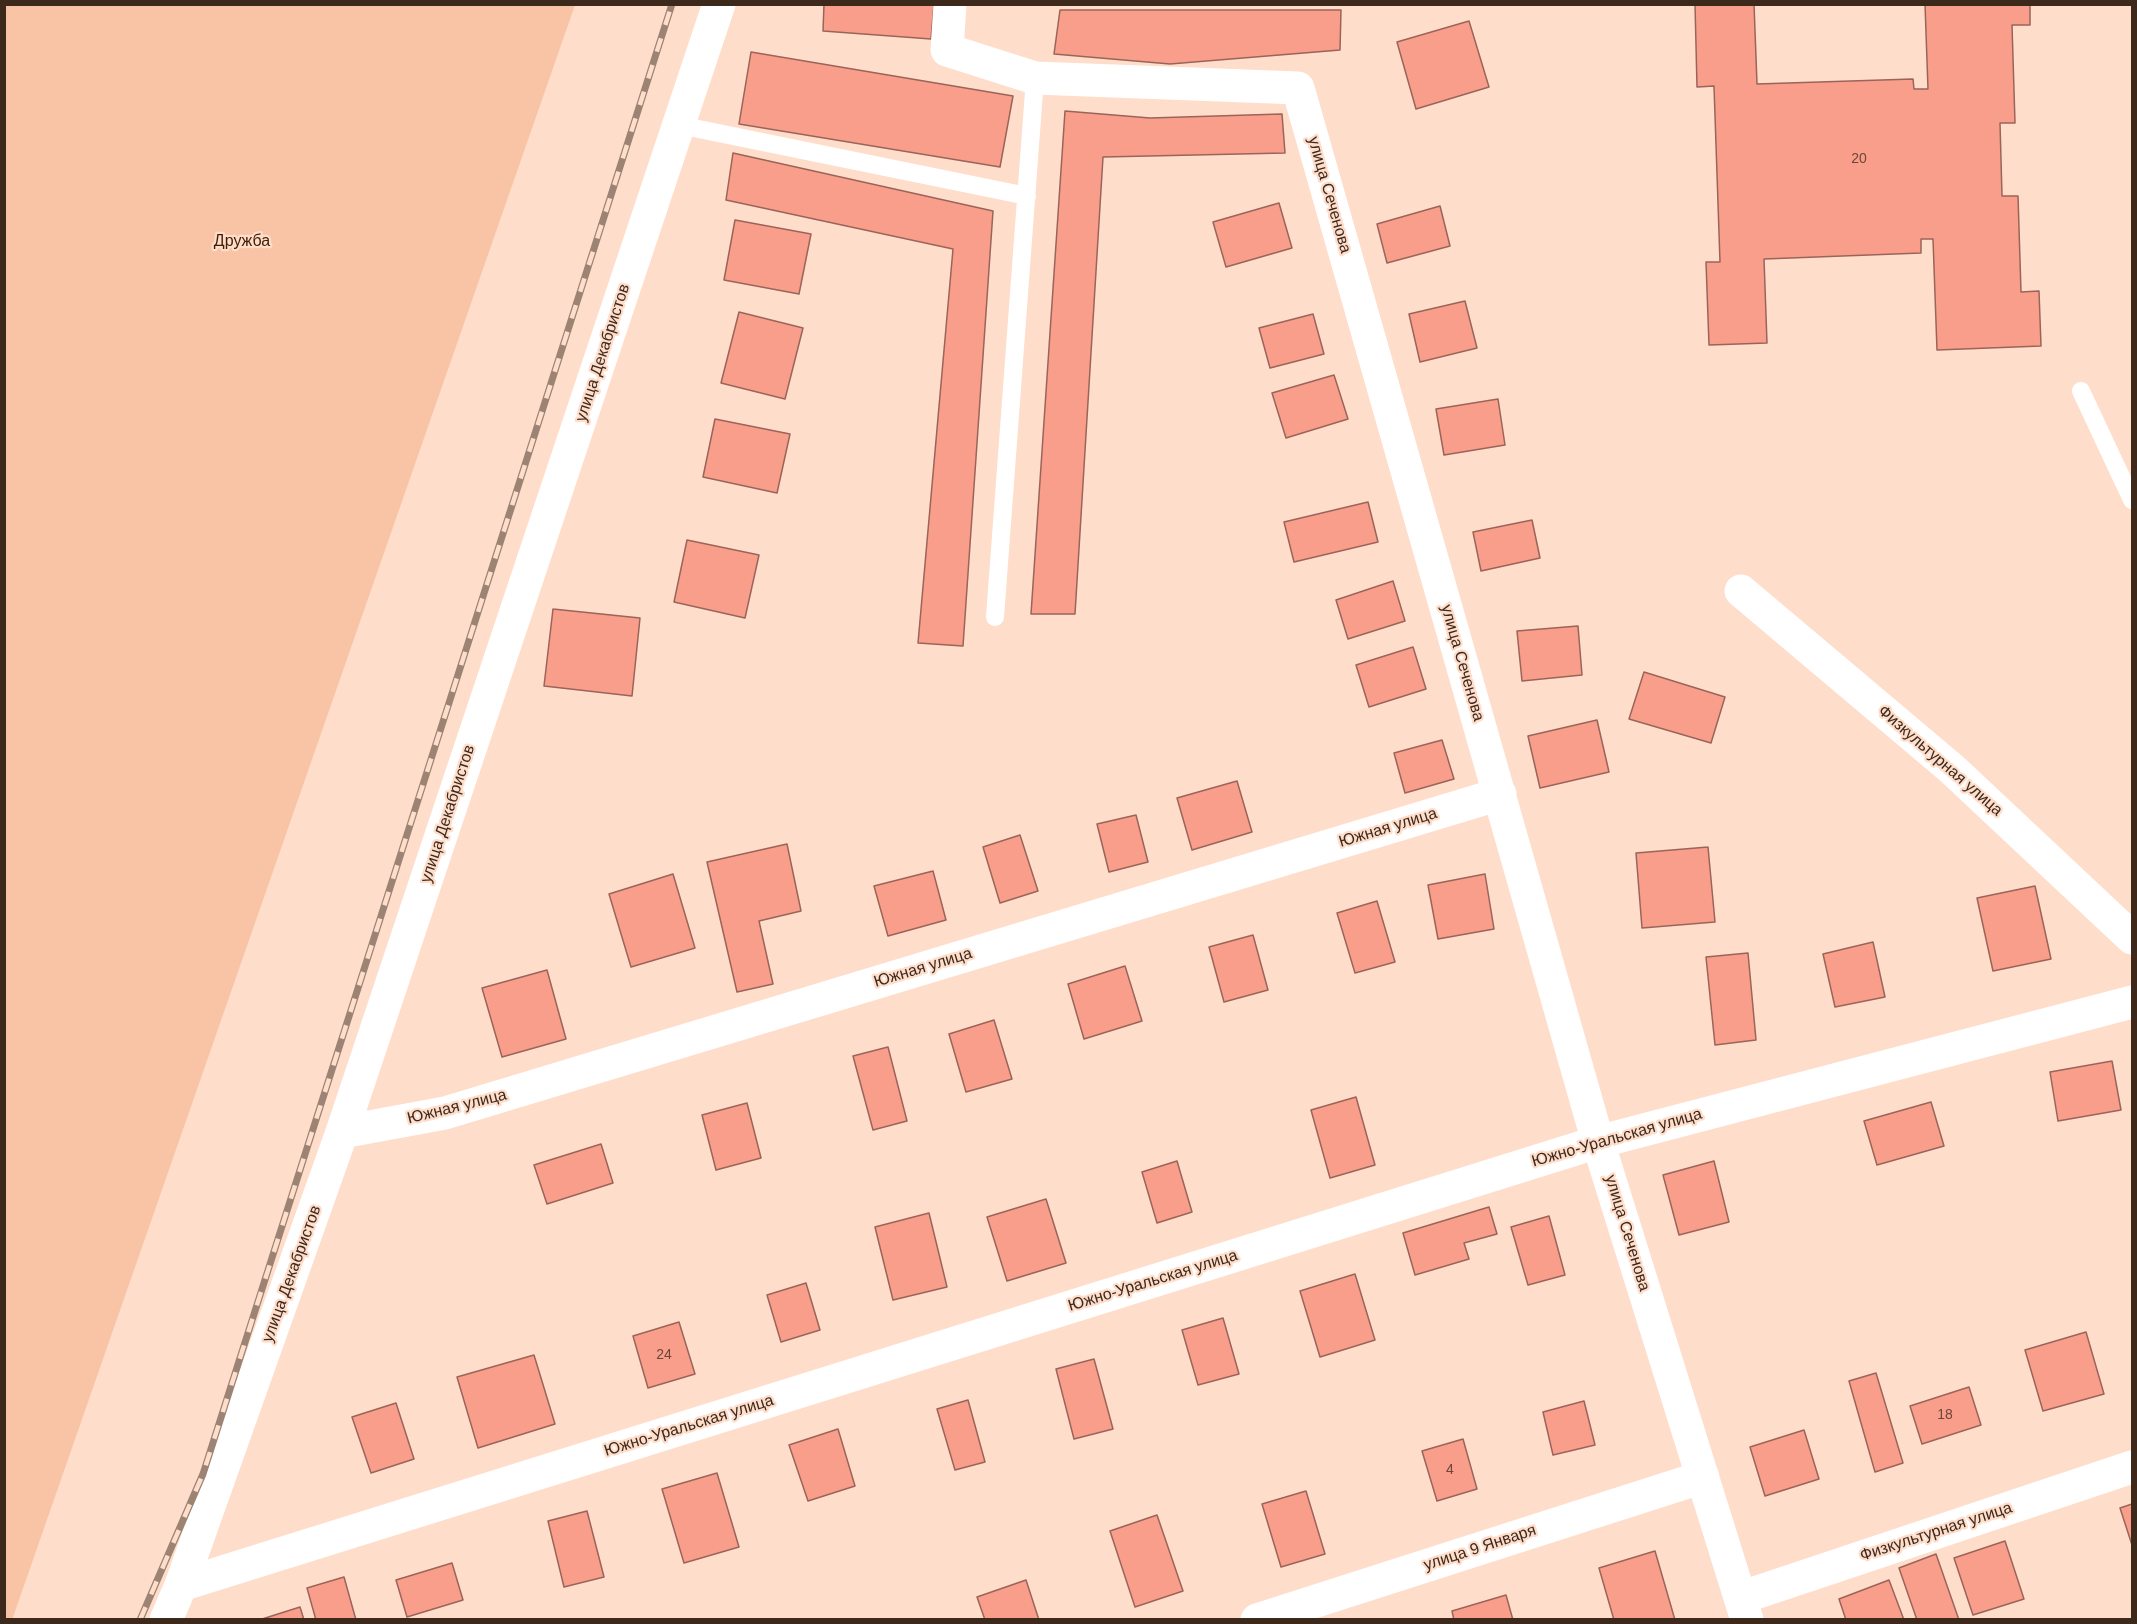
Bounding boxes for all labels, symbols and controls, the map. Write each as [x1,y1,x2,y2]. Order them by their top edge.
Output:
street label: улица Сеченова [1303,134,1355,256]
house number: 20 [1851,151,1867,167]
park label: Дружба [214,232,270,252]
street label: улица Декабристов [572,282,634,424]
street label: улица Сеченова [1436,602,1488,724]
street label: Физкультурная улица [1874,702,2006,820]
street label: улица Декабристов [417,743,479,885]
street label: Южная улица [1337,804,1439,852]
street label: Южная улица [872,944,974,992]
street label: Южная улица [405,1085,509,1129]
street label: Южно-Уральская улица [1530,1104,1704,1172]
street label: улица Сеченова [1600,1173,1654,1293]
street label: улица Декабристов [258,1203,326,1345]
street label: Южно-Уральская улица [1066,1246,1240,1316]
house number: 24 [656,1347,672,1363]
street label: Южно-Уральская улица [602,1391,776,1461]
house number: 18 [1937,1407,1953,1423]
house number: 4 [1446,1462,1454,1478]
street label: Физкультурная улица [1858,1498,2014,1566]
street label: улица 9 Января [1422,1521,1538,1575]

